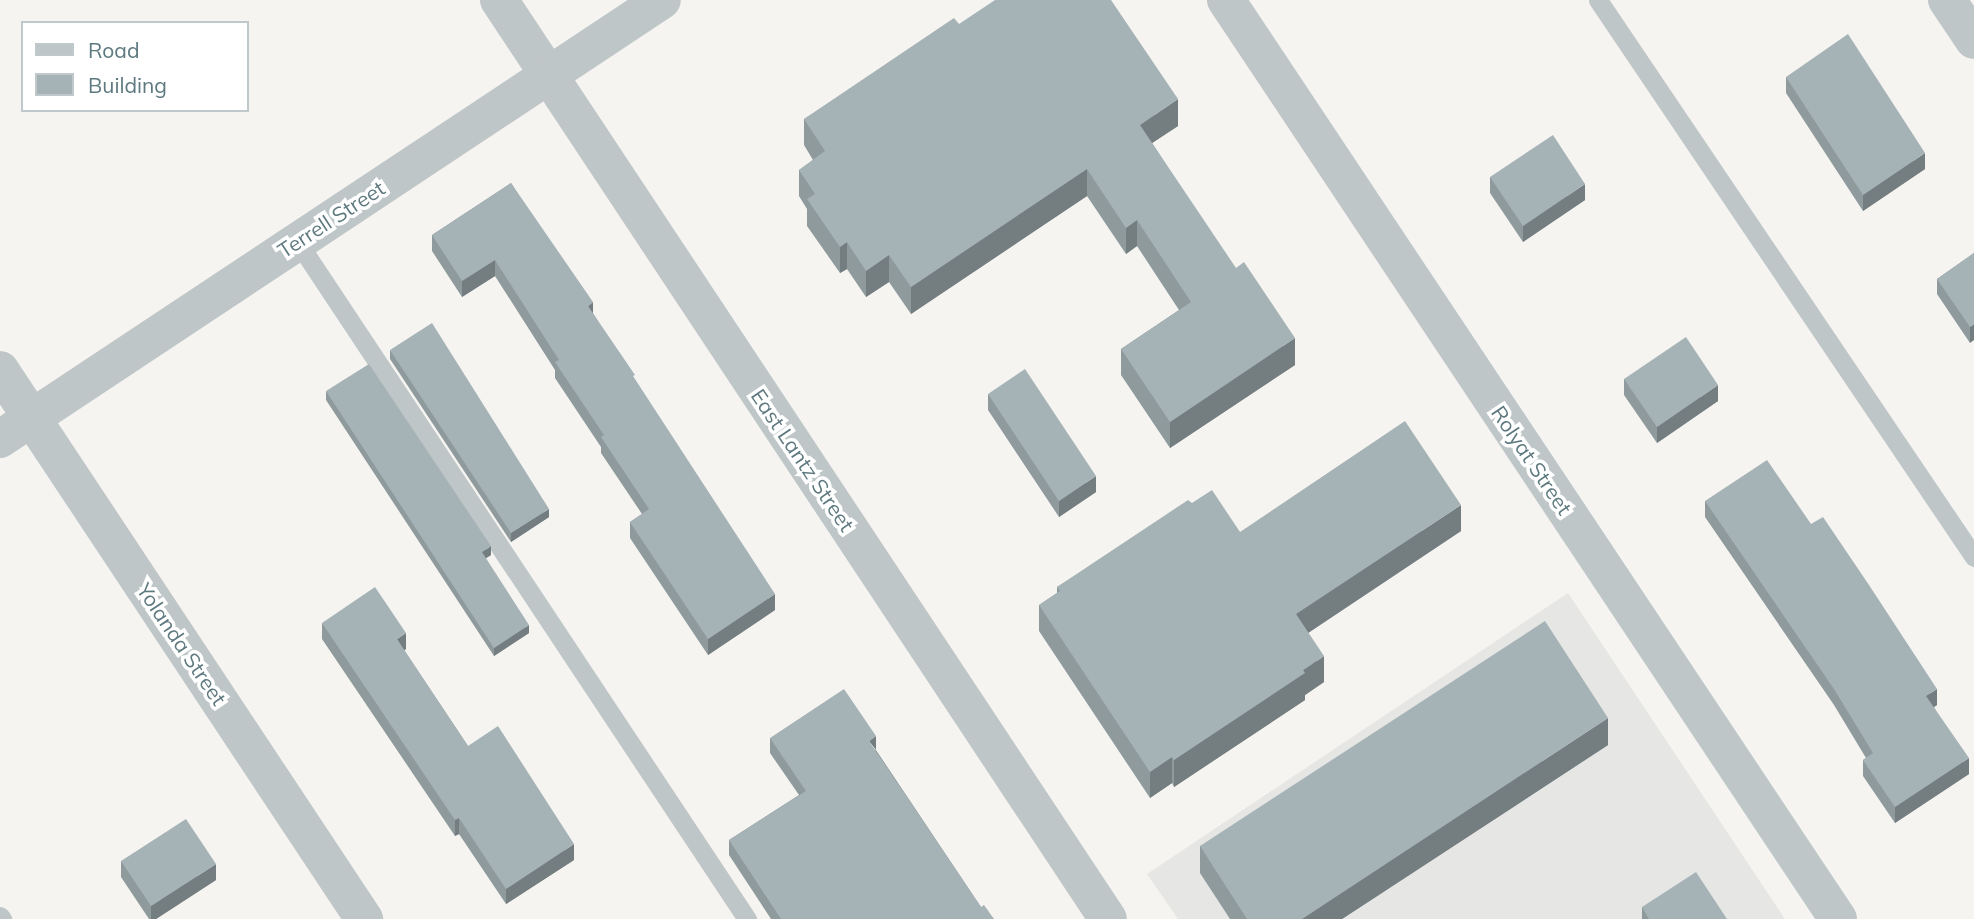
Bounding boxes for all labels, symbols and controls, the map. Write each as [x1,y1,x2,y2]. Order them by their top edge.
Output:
legend [21,21,248,112]
text: Road [88,37,139,63]
text: Building [88,72,167,98]
street label: Terrell Street [273,175,389,263]
street label: East Lantz Street [746,384,860,536]
street label: Rolyat Street [1486,401,1578,519]
street label: Yolanda Street [132,578,232,710]

